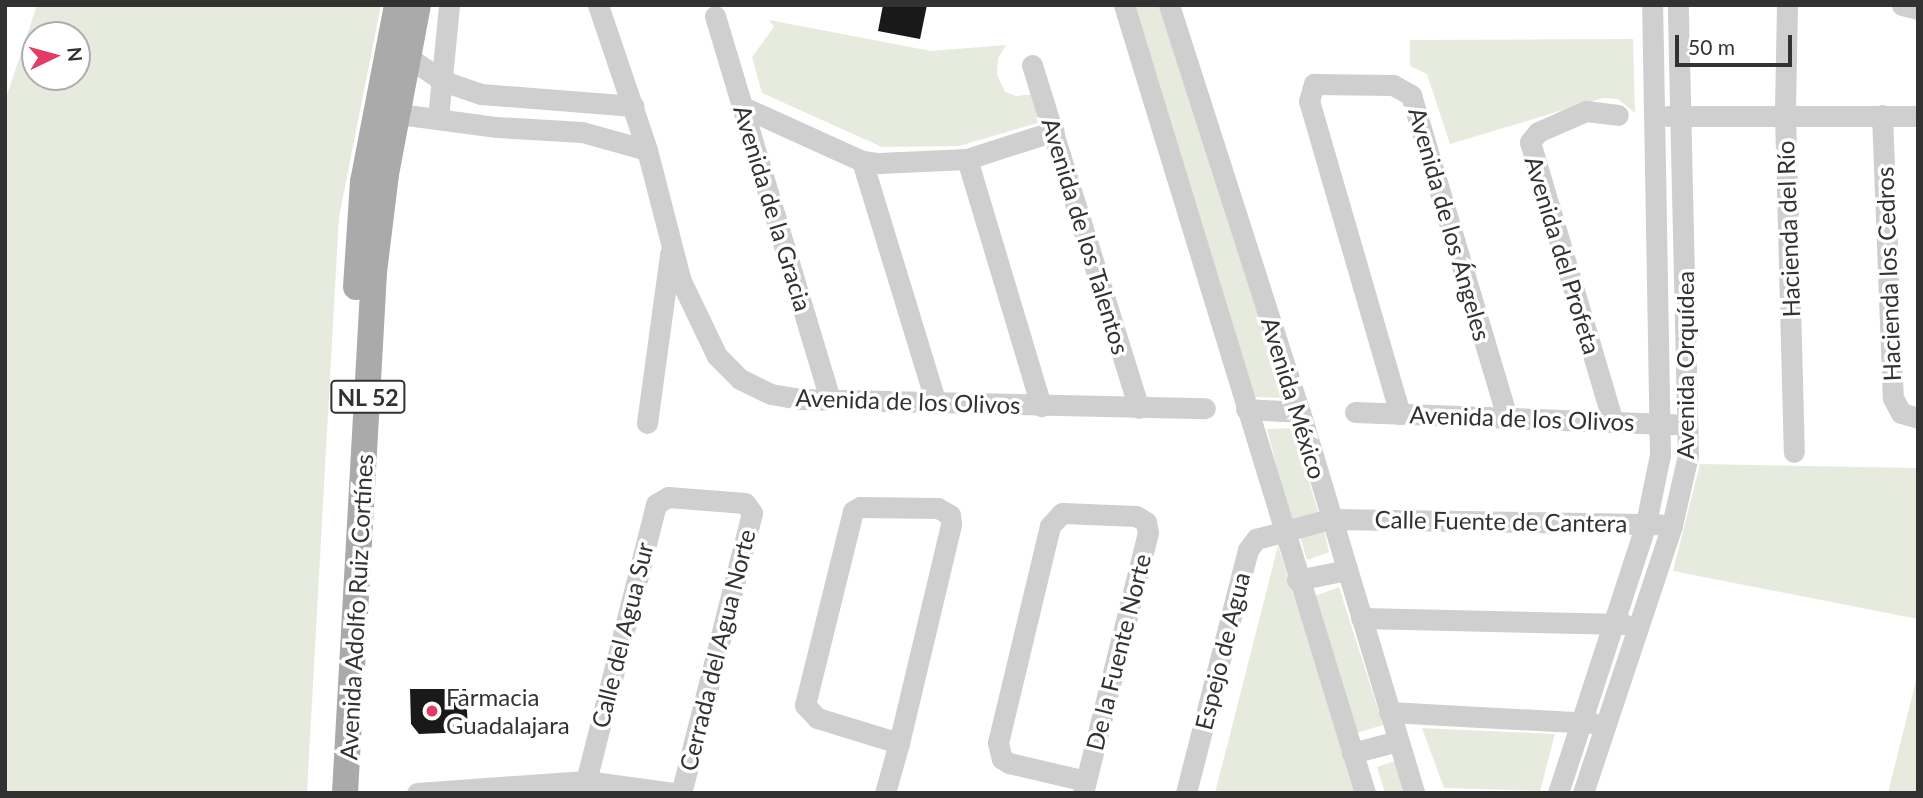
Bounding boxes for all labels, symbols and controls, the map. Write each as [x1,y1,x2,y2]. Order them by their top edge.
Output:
north arrow [21,21,91,91]
scale bar [1678,21,1795,65]
text: 50 m [1688,34,1735,59]
text: N [63,46,88,63]
street label: Avenida de la Gracia [728,102,818,314]
street label: Avenida de los Ángeles [1403,104,1497,344]
street label: Avenida de los Talentos [1036,114,1136,358]
street label: Hacienda del Río [1771,140,1805,318]
street label: Avenida del Profeta [1519,153,1607,357]
street label: Hacienda los Cedros [1870,166,1906,382]
street label: Avenida Orquídea [1671,271,1699,459]
street label: Avenida México [1256,314,1332,482]
road number: NL 52 [330,378,406,416]
street label: Avenida de los Olivos [795,383,1021,419]
street label: Avenida de los Olivos [1409,400,1635,436]
street label: Avenida Adolfo Ruiz Cortínes [334,453,378,761]
street label: Calle Fuente de Cantera [1374,504,1628,538]
street label: Cerrada del Agua Norte [673,526,761,774]
street label: Calle del Agua Sur [585,539,659,731]
street label: De la Fuente Norte [1080,551,1156,753]
street label: Espejo de Agua [1188,569,1256,733]
place label: Farmacia Guadalajara [446,683,570,739]
marker: Farmacia Guadalajara [424,703,440,719]

